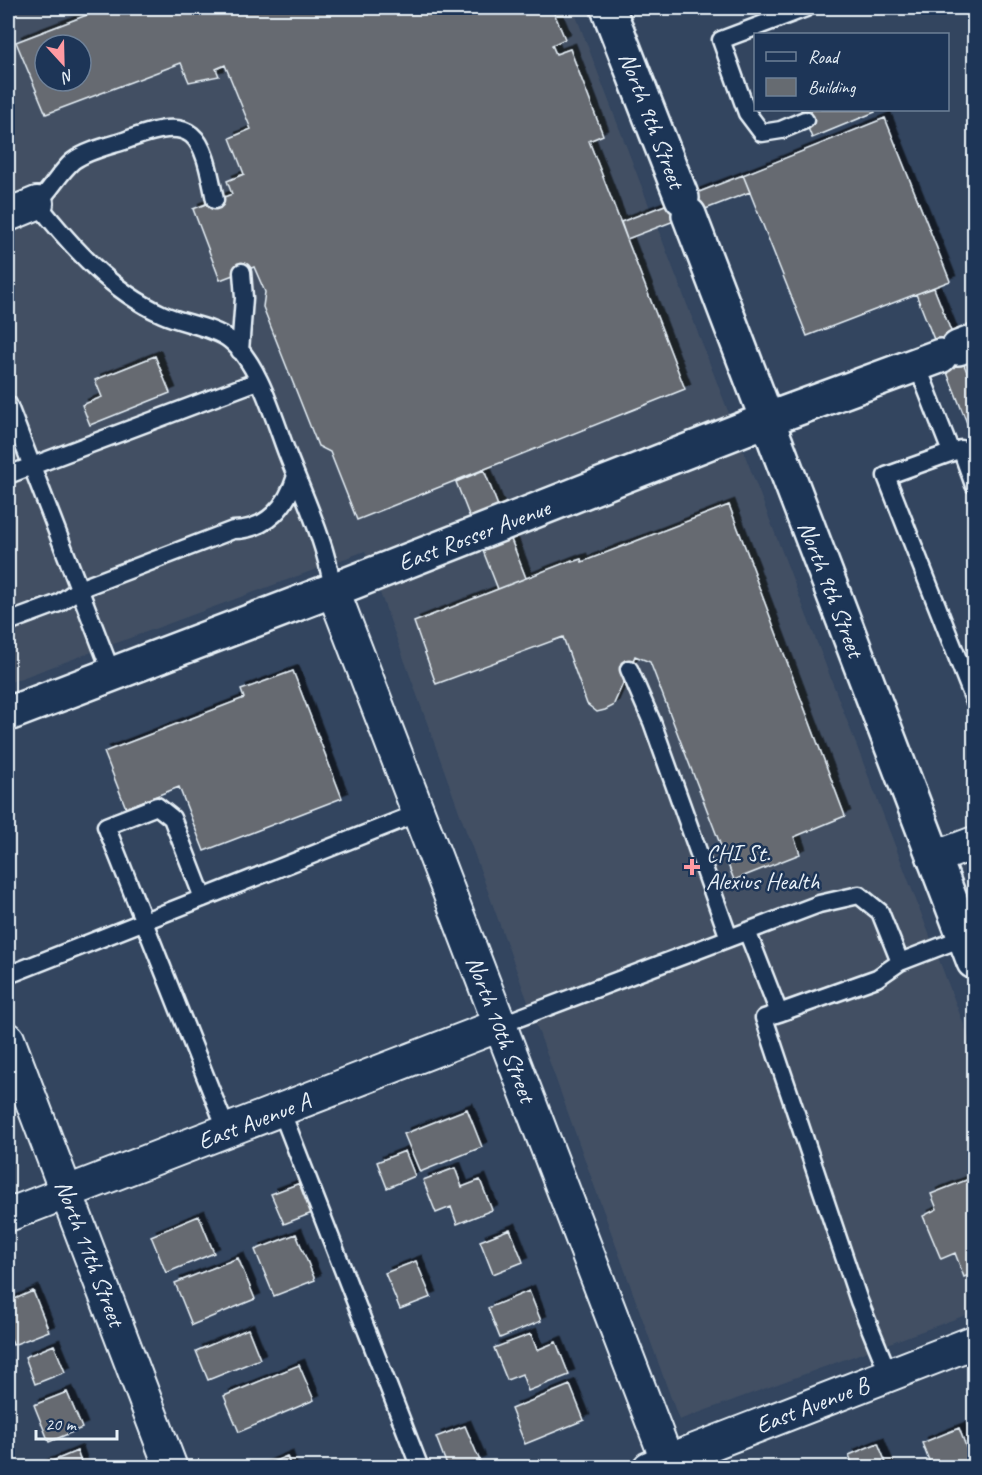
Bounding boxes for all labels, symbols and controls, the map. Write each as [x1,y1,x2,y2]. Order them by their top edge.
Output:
north arrow [33,33,93,93]
legend [754,33,949,111]
text: Road [808,46,841,68]
street label: North 9th Street [612,48,692,194]
text: N [57,65,77,88]
text: Building [808,76,857,98]
street label: East Rosser Avenue [394,492,556,578]
street label: North 9th Street [791,517,871,663]
place label: CHI St. Alexius Health [706,838,820,896]
marker: CHI St. Alexius Health [683,858,701,876]
street label: North 10th Street [459,952,543,1108]
street label: East Avenue A [193,1085,315,1156]
street label: North 11th Street [48,1176,132,1332]
street label: East Avenue B [751,1369,874,1440]
scale bar [36,1403,117,1441]
text: 20 m [45,1413,78,1435]

